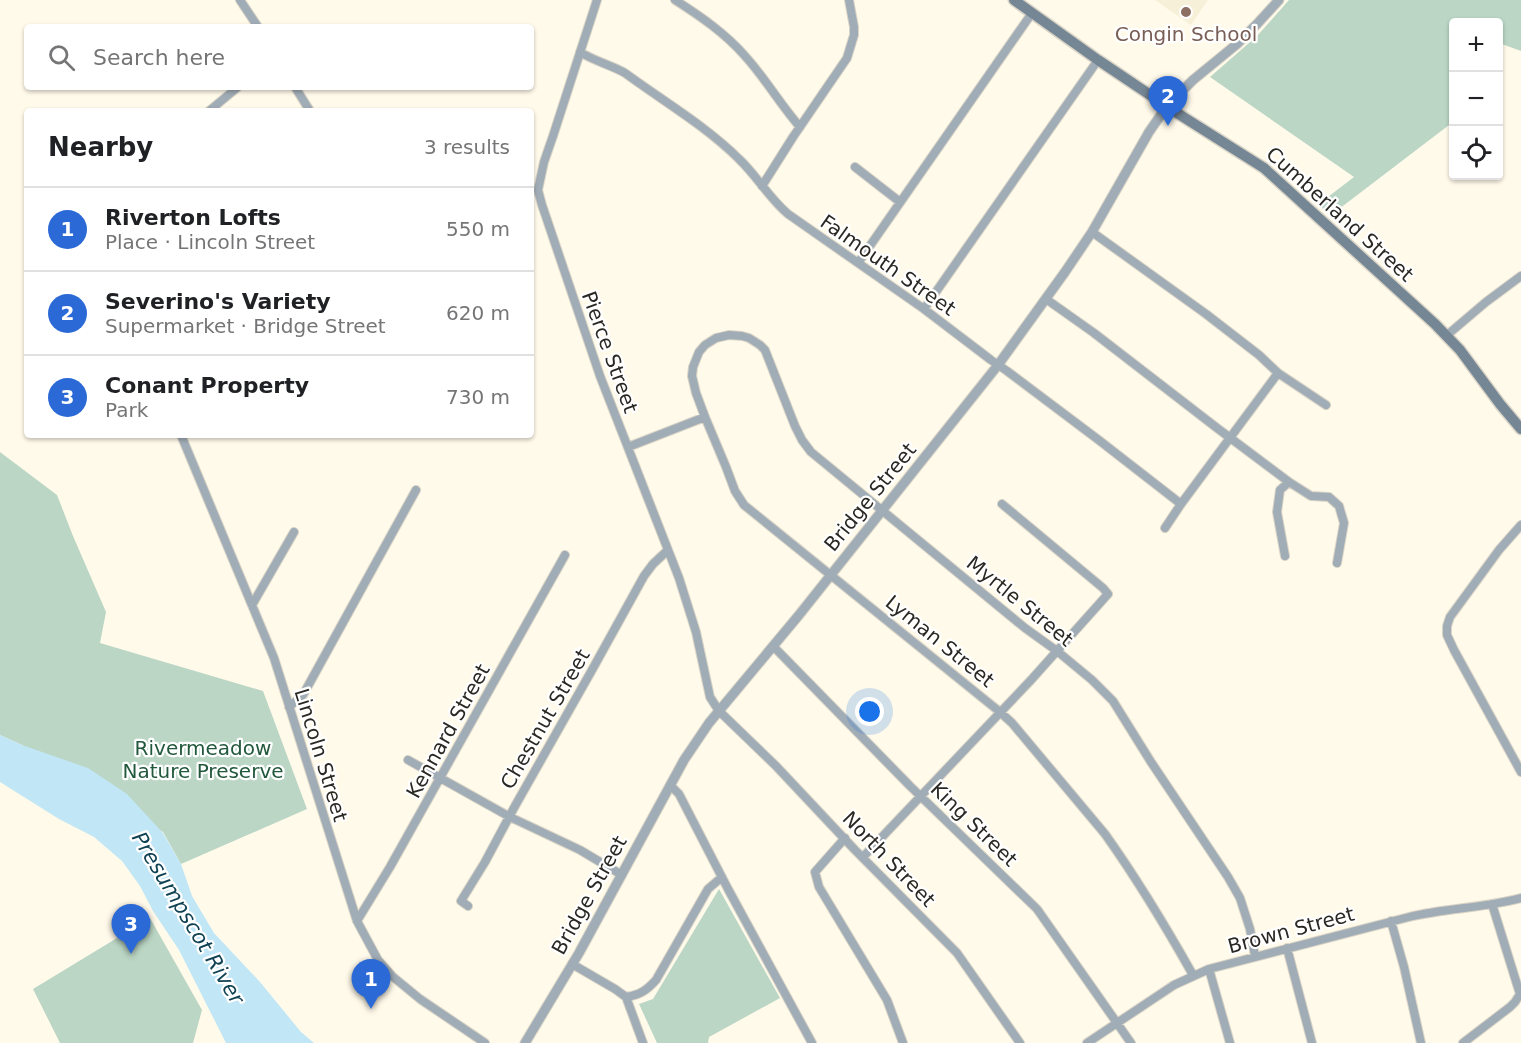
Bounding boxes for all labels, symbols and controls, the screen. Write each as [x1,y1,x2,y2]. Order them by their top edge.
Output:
marker: Congin School [1179,5,1193,19]
map controls [1449,18,1503,180]
button: + [1449,18,1503,72]
place label: Congin School [1115,22,1257,46]
search box [24,24,534,90]
icon: search [45,41,78,74]
text: Search here [93,45,225,70]
button: − [1449,72,1503,126]
pin: 2 [1148,76,1188,126]
button: locate [1449,126,1503,180]
text: Nearby [48,132,153,162]
text: 3 results [424,135,510,159]
street label: Cumberland Street [1261,142,1419,286]
text: Riverton Lofts [105,205,281,230]
street label: Falmouth Street [816,209,960,321]
text: 1 [61,217,74,241]
text: 550 m [446,217,510,241]
text: Place · Lincoln Street [105,230,315,254]
street label: Pierce Street [577,288,643,416]
text: Severino's Variety [105,289,331,314]
text: 2 [61,301,74,325]
text: 620 m [446,301,510,325]
text: Supermarket · Bridge Street [105,314,386,338]
text: Conant Property [105,373,309,398]
text: 3 [61,385,74,409]
text: 730 m [446,385,510,409]
text: Park [105,398,148,422]
street label: Bridge Street [819,438,921,556]
street label: Myrtle Street [962,551,1078,651]
street label: Lyman Street [881,590,999,692]
street label: Chestnut Street [495,645,595,793]
street label: Kennard Street [401,660,495,802]
street label: Lincoln Street [289,686,353,825]
your location [855,697,884,726]
park label: Rivermeadow Nature Preserve [122,736,284,783]
street label: King Street [926,777,1022,871]
street label: North Street [838,806,940,912]
water label: Presumpscot River [127,827,250,1010]
street label: Bridge Street [546,831,632,959]
street label: Brown Street [1225,902,1357,958]
pin: 3 [112,904,150,954]
pin: 1 [352,960,391,1009]

